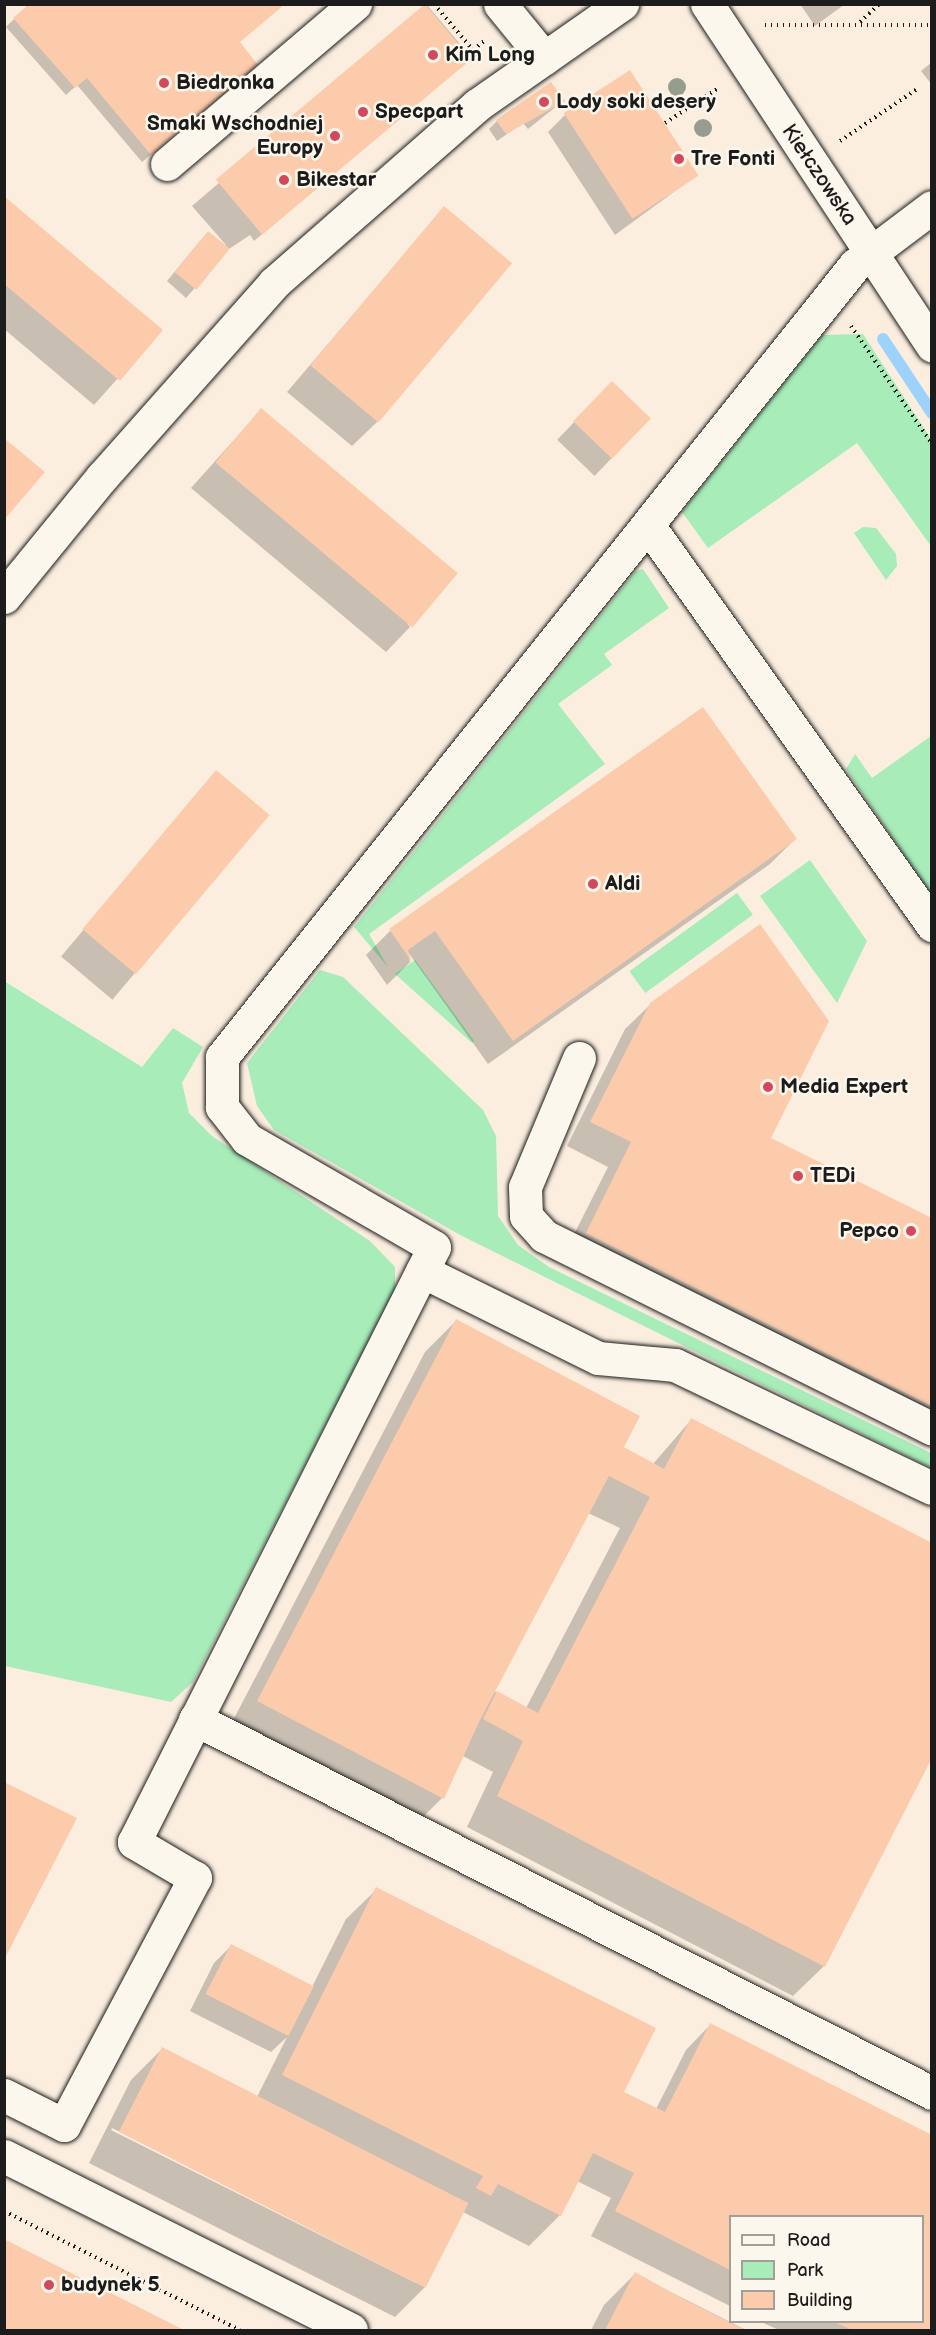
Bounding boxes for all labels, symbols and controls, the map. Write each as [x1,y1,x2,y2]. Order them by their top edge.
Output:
place label: Kim Long [445,42,535,68]
marker: Kim Long [426,48,440,62]
place label: Biedronka [176,70,274,96]
marker: Biedronka [157,76,171,90]
place label: Lody soki desery [556,89,717,115]
marker: Lody soki desery [537,95,551,109]
place label: Specpart [375,99,463,125]
marker: Specpart [356,105,370,119]
place label: Smaki Wschodniej Europy [147,111,323,161]
street label: Kiełczowska [776,120,862,230]
marker: Smaki Wschodniej Europy [328,129,342,143]
place label: Tre Fonti [691,146,775,172]
marker: Tre Fonti [672,152,686,166]
place label: Bikestar [296,167,376,193]
marker: Bikestar [277,173,291,187]
place label: Aldi [605,871,641,897]
marker: Aldi [586,877,600,891]
place label: Media Expert [780,1074,908,1100]
marker: Media Expert [761,1080,775,1094]
place label: TEDi [810,1163,855,1189]
marker: TEDi [791,1169,805,1183]
place label: Pepco [839,1218,899,1244]
marker: Pepco [904,1224,918,1238]
legend [729,2215,924,2323]
text: Road [787,2230,831,2251]
text: Park [787,2260,823,2281]
place label: budynek 5 [61,2272,160,2298]
marker: budynek 5 [42,2278,56,2292]
text: Building [787,2290,853,2311]

